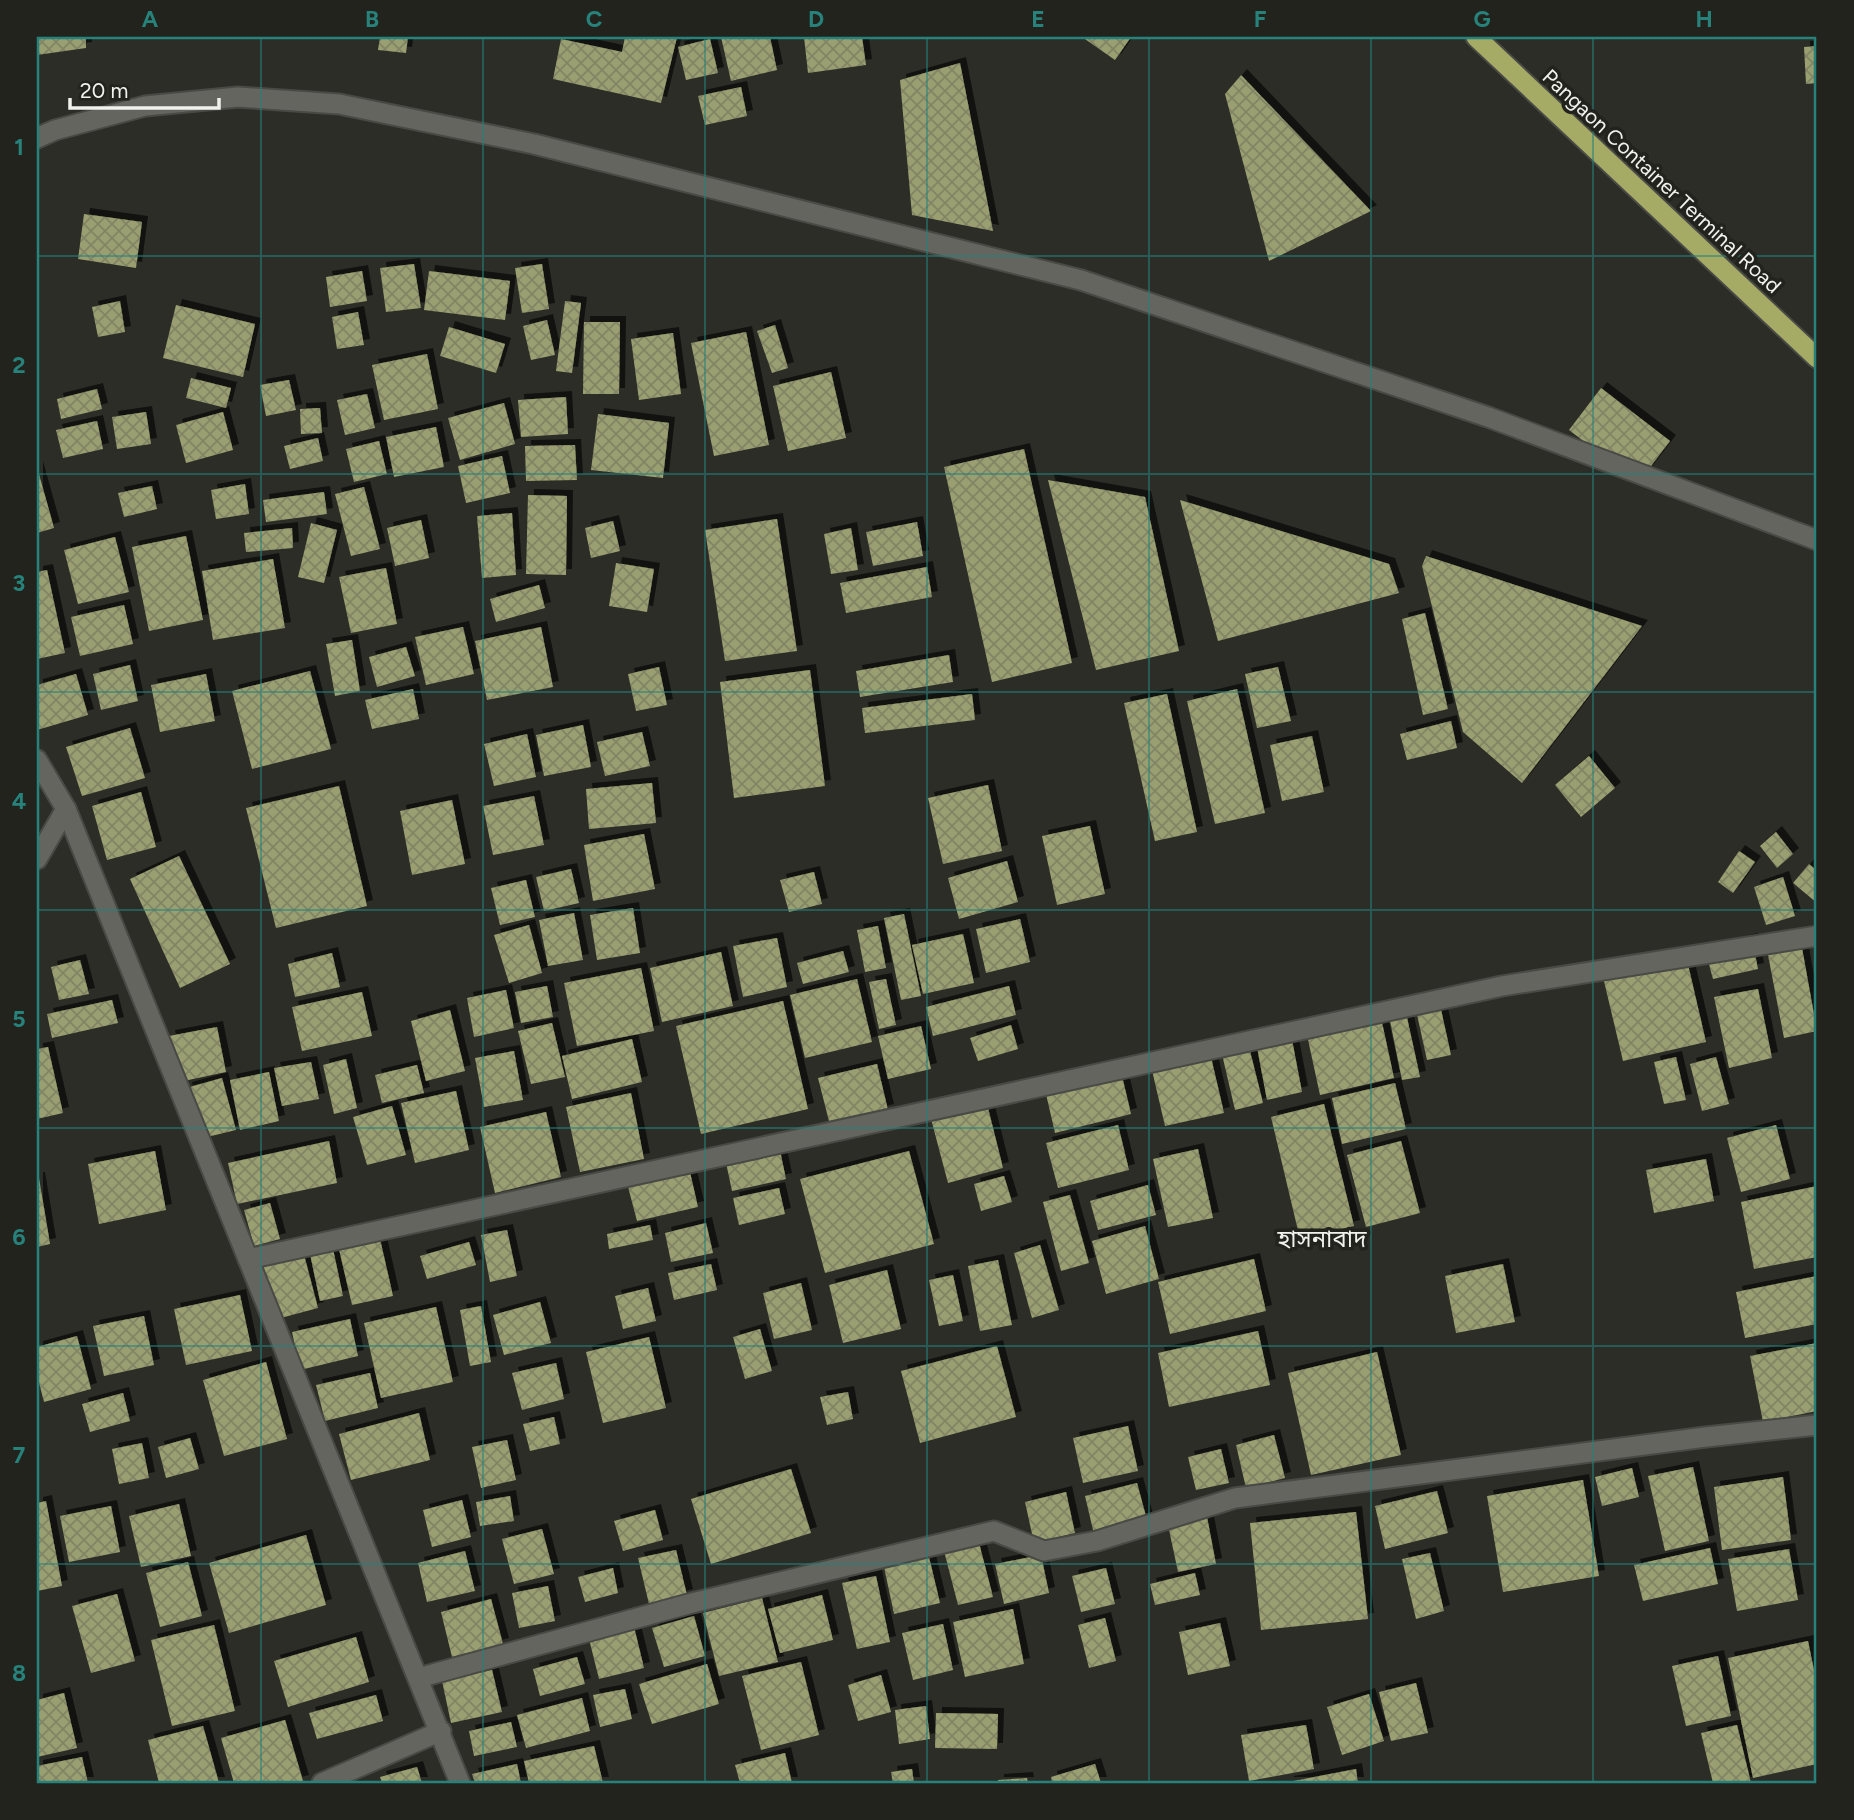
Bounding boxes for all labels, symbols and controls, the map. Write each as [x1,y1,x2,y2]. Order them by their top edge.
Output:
text: A [142,5,159,33]
text: B [365,5,379,33]
text: C [586,5,603,33]
text: D [808,5,824,33]
text: E [1031,5,1045,33]
text: F [1254,5,1267,33]
text: G [1473,5,1491,33]
text: H [1695,5,1713,33]
street label: Pangaon Container Terminal Road [1538,64,1786,298]
scale bar [70,66,219,110]
text: 20 m [80,78,128,103]
text: 1 [14,133,24,161]
text: 2 [12,351,26,379]
text: 3 [13,569,25,597]
text: 4 [12,787,26,815]
text: 5 [12,1005,26,1033]
text: 6 [12,1223,26,1251]
district label: হাসনাবাদ [1277,1224,1367,1253]
text: 7 [13,1441,26,1469]
text: 8 [12,1659,26,1687]

